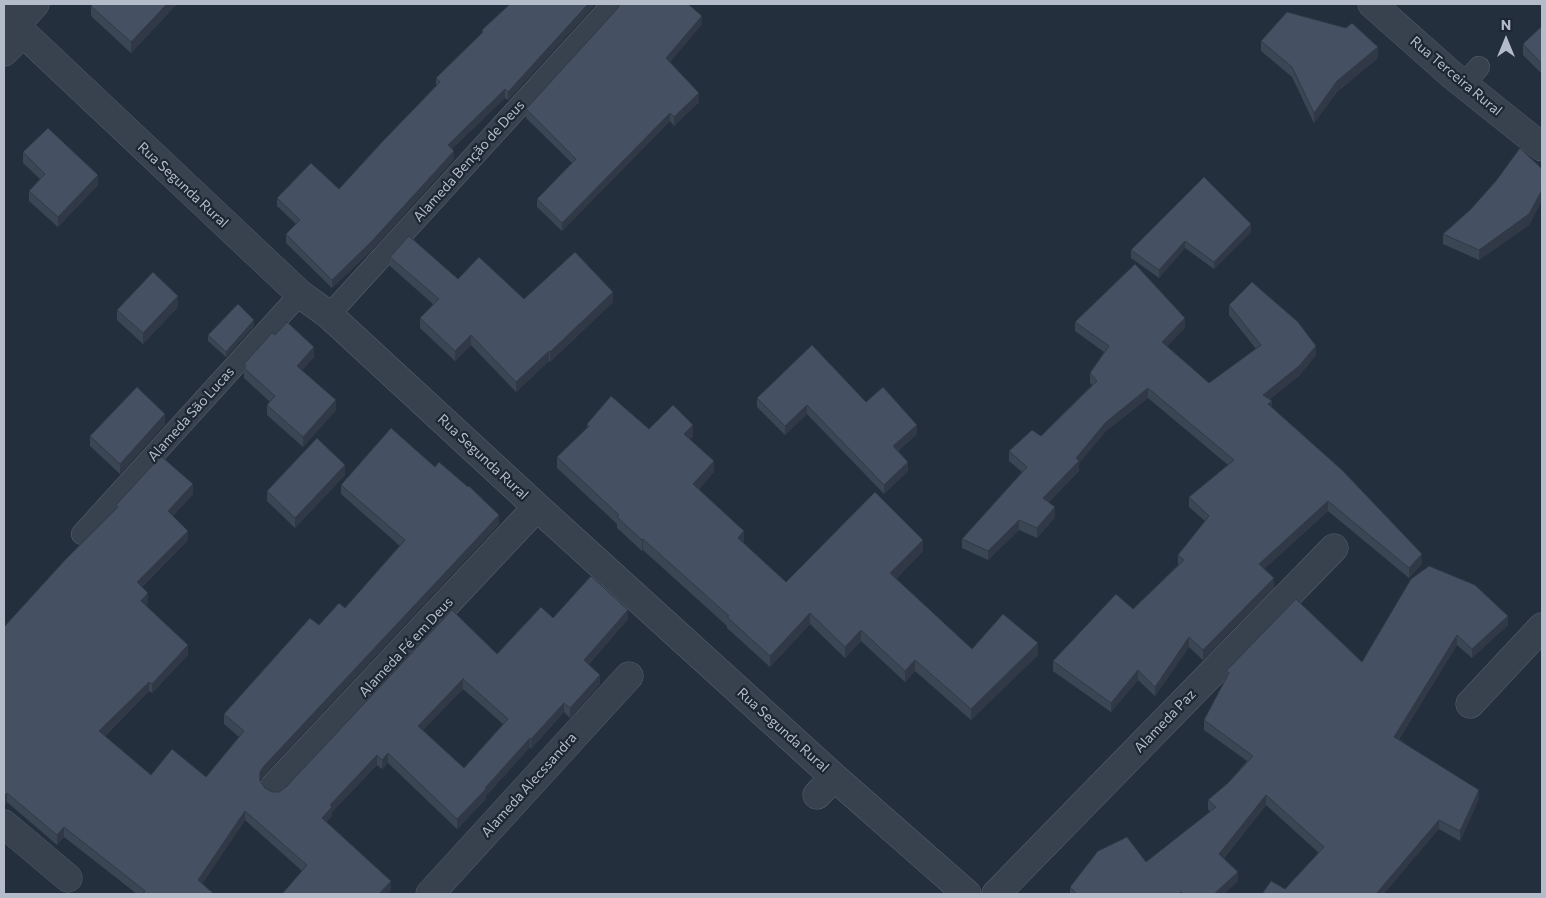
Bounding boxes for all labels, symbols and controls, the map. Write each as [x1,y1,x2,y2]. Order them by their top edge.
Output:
north arrow [1481,15,1531,65]
text: N [1501,16,1511,33]
street label: Rua Terceira Rural [1407,33,1505,119]
street label: Alameda Benção de Deus [410,97,528,225]
street label: Rua Segunda Rural [134,139,232,231]
street label: Alameda São Lucas [144,363,238,465]
street label: Rua Segunda Rural [434,411,532,503]
street label: Alameda Fé em Deus [355,594,457,700]
street label: Rua Segunda Rural [734,684,832,776]
street label: Alameda Paz [1131,686,1199,756]
street label: Alameda Alecssandra [478,729,580,841]

